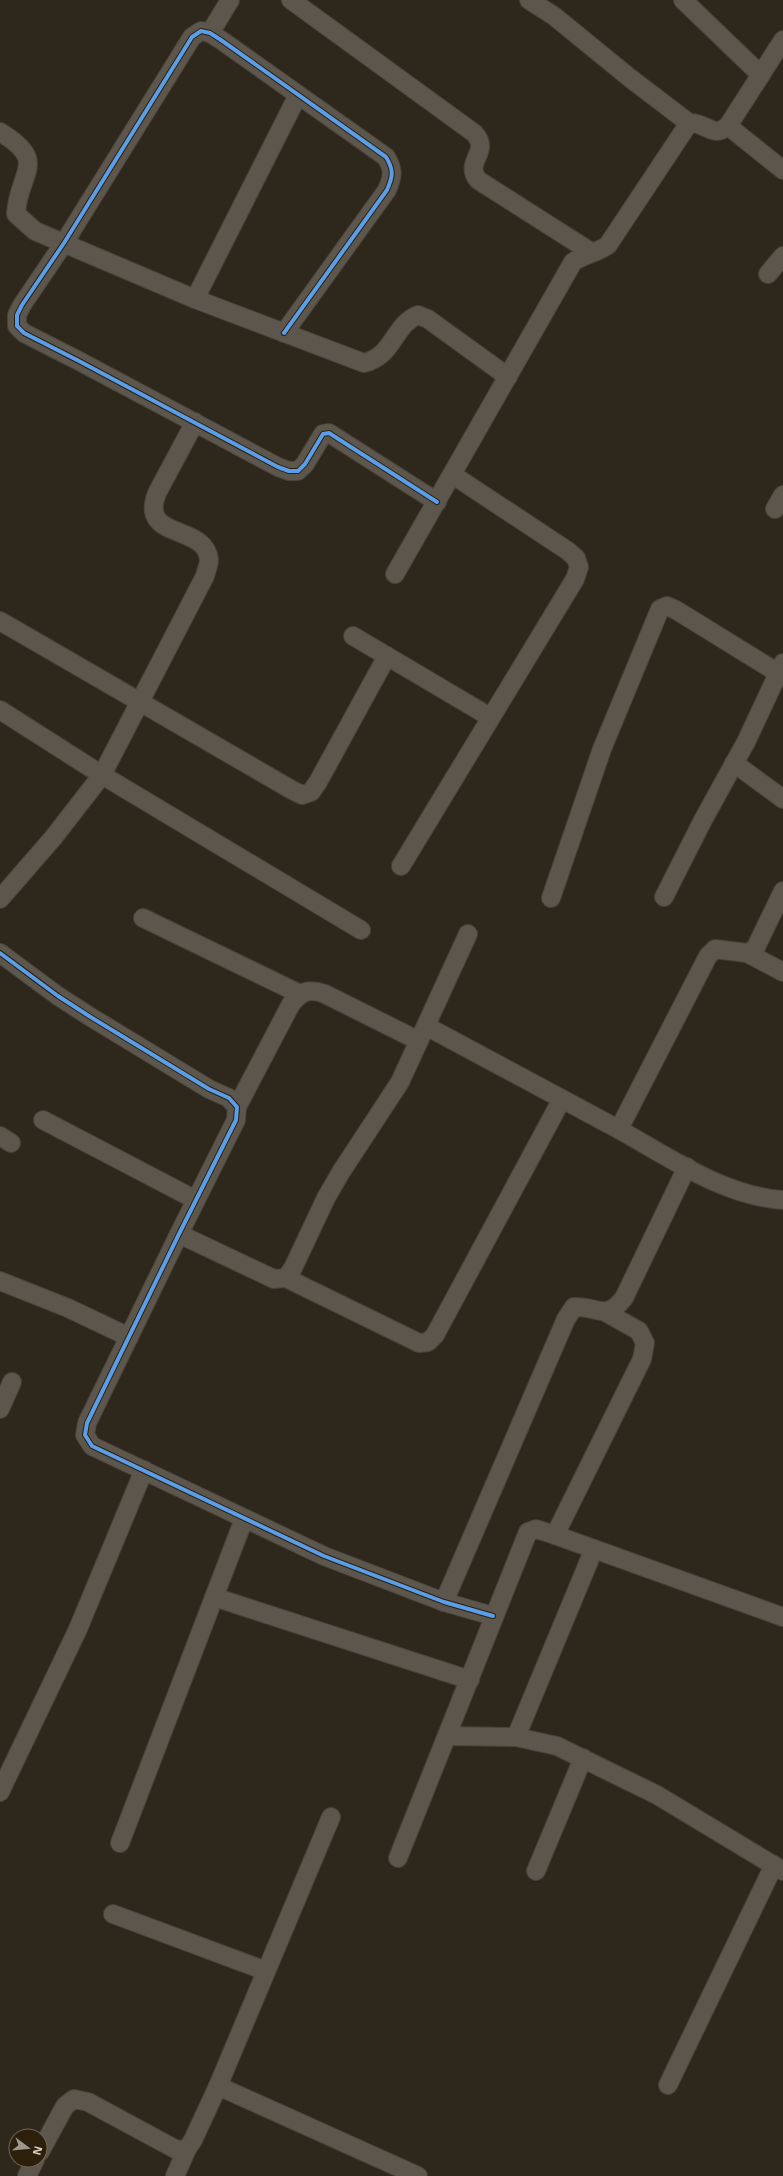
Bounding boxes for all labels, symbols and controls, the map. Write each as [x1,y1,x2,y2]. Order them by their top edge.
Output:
north arrow [8,2128,48,2168]
text: N [30,2145,47,2157]

